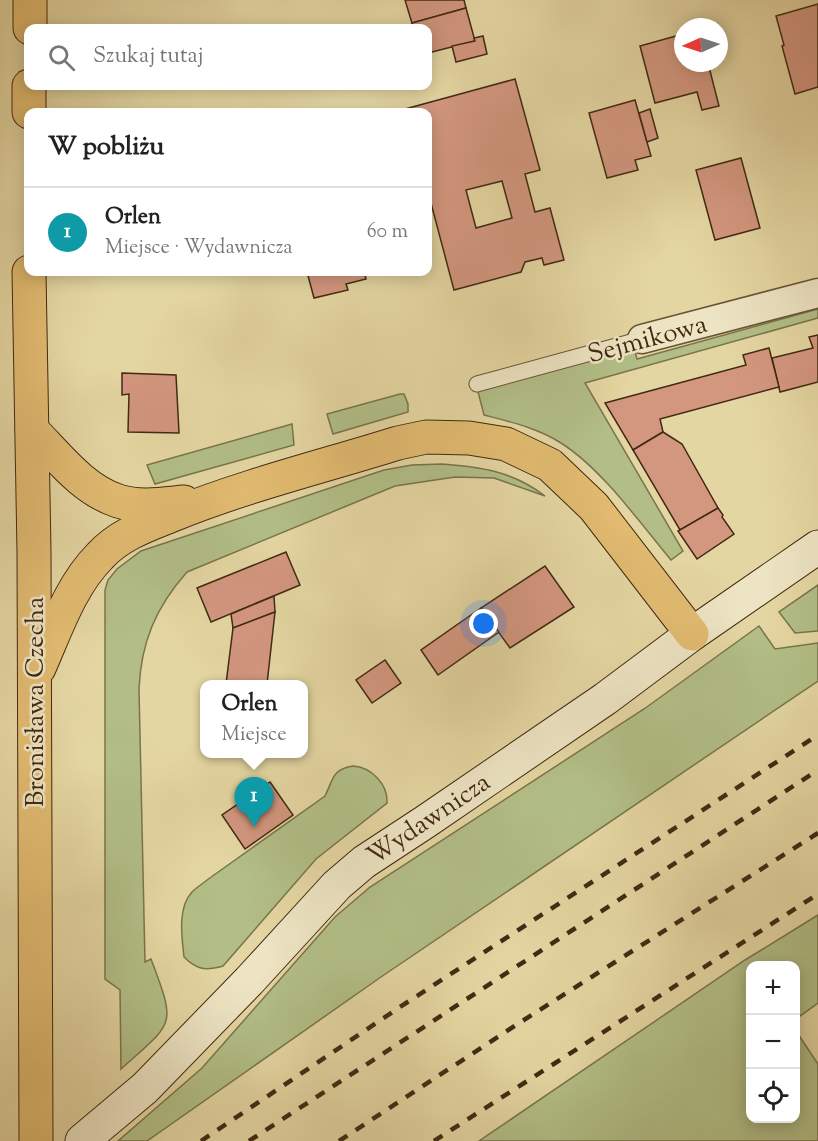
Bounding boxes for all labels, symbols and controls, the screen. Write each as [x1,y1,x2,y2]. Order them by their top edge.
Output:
north arrow [674,18,728,72]
search box [24,24,432,90]
icon: search [45,41,78,74]
text: Szukaj tutaj [93,41,204,73]
text: W pobliżu [48,129,164,166]
text: Orlen [105,202,161,234]
text: 1 [64,218,71,247]
text: 60 m [367,218,408,247]
text: Miejsce · Wydawnicza [105,234,293,263]
street label: Sejmikowa [584,307,711,374]
street label: Bronisława Czecha [18,597,55,807]
your location [469,609,498,638]
popup [200,680,308,758]
text: Orlen [222,689,278,721]
text: Miejsce [222,721,286,750]
street label: Wydawnicza [360,765,499,875]
pin: 1 [234,778,274,827]
map controls [746,961,800,1123]
button: + [746,961,800,1015]
button: − [746,1015,800,1069]
button: locate [746,1069,800,1123]

